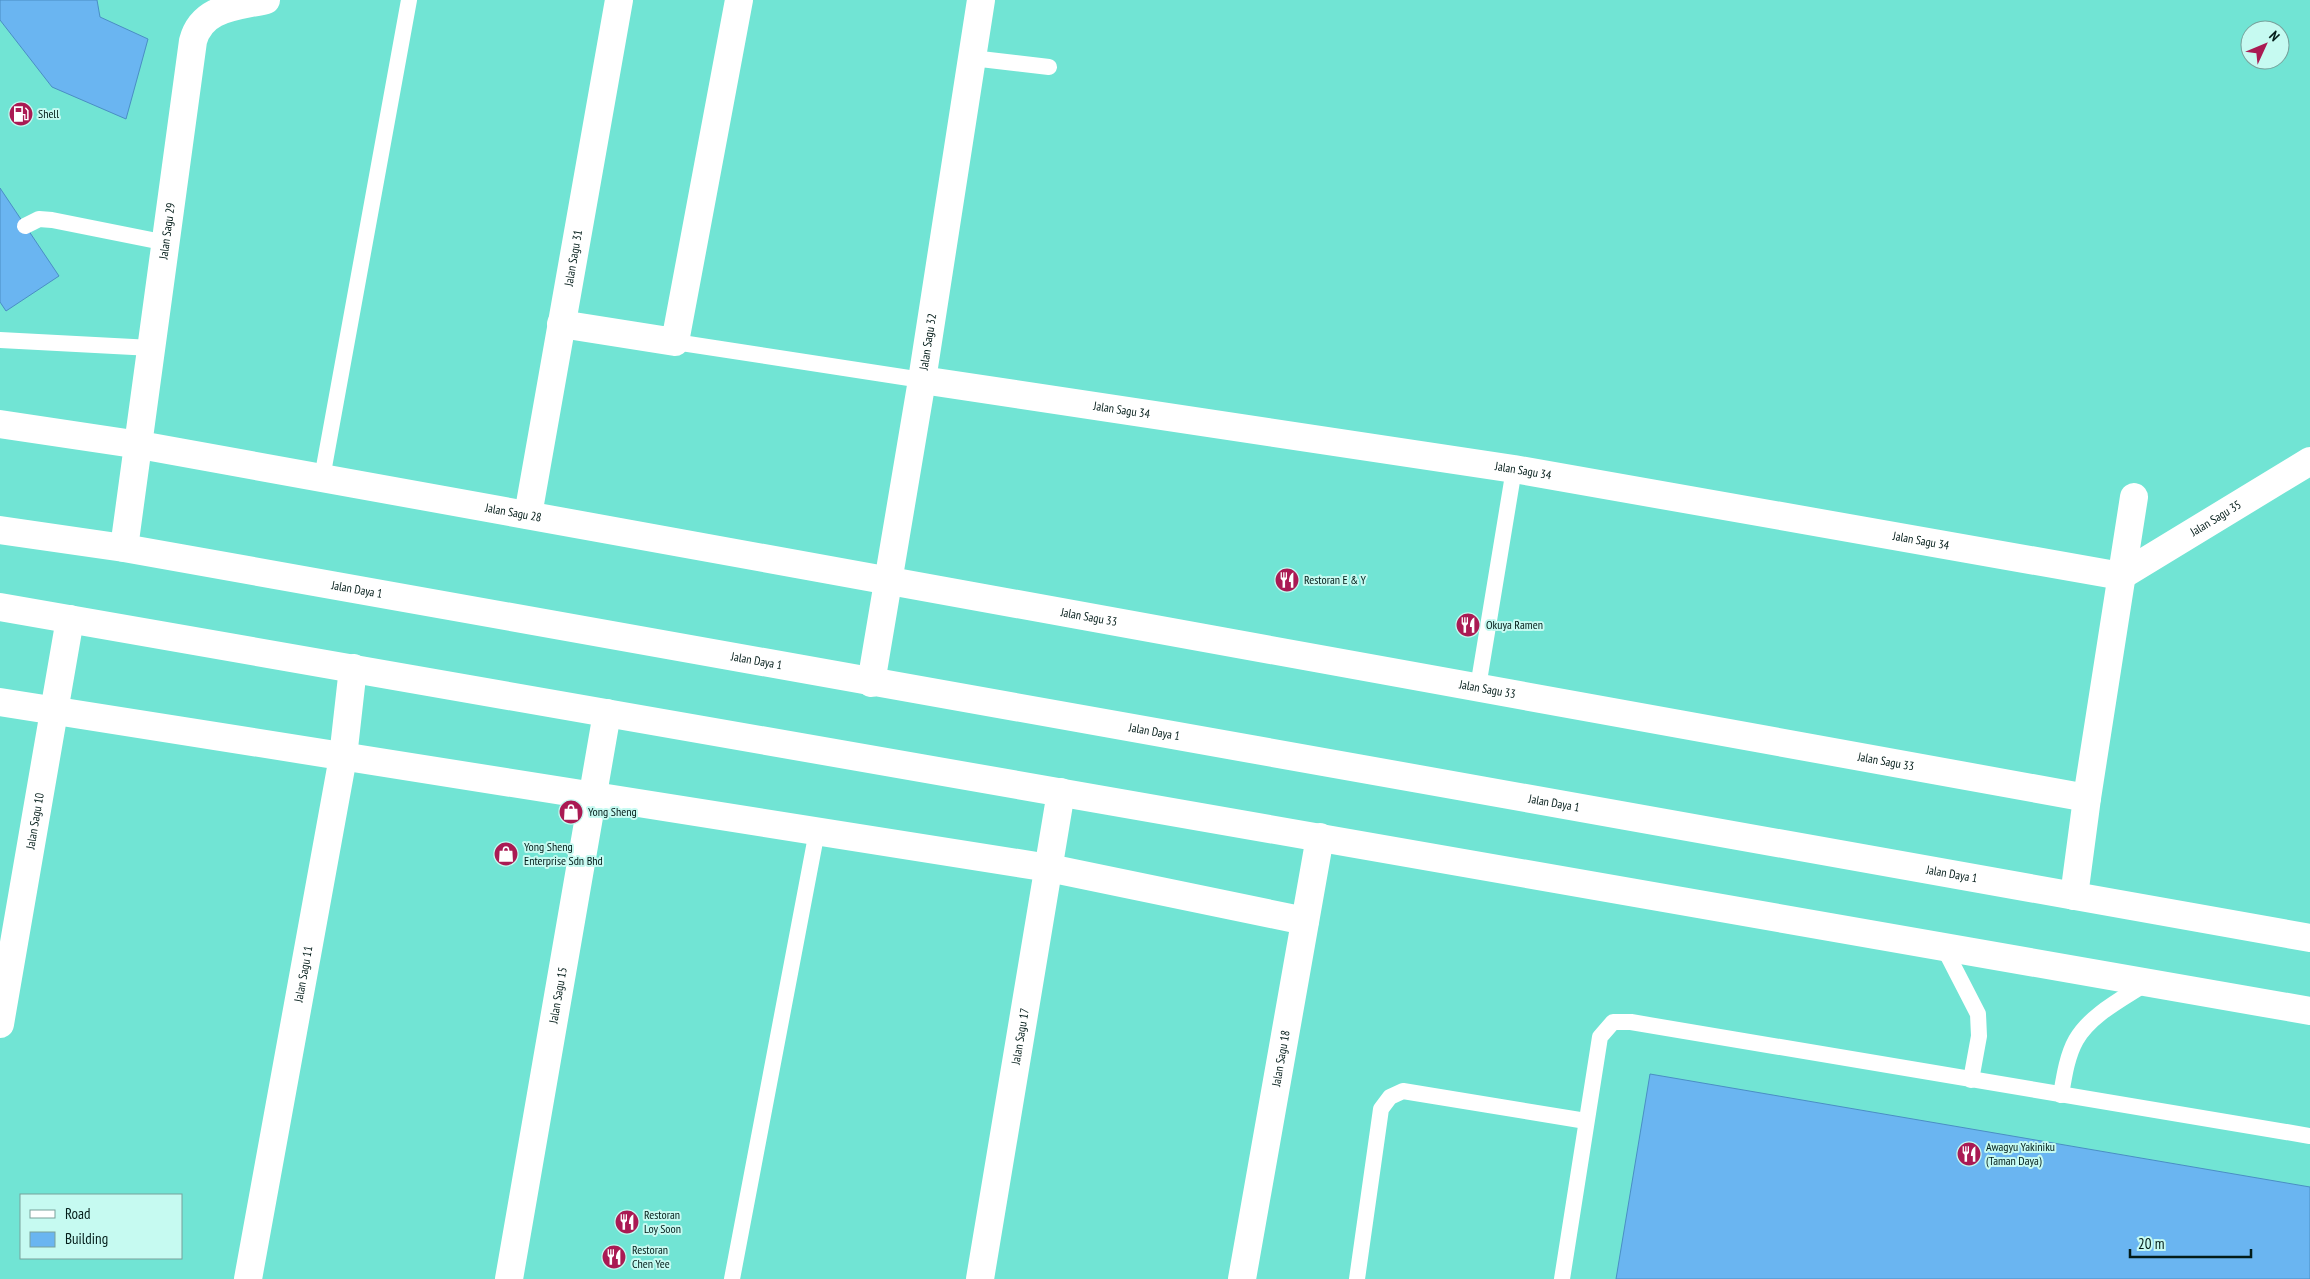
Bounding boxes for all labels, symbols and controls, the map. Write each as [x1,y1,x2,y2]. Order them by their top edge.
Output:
north arrow [2240,20,2290,70]
text: N [2265,27,2283,45]
fuel station icon: Shell [8,101,34,127]
place label: Shell [38,106,59,121]
street label: Jalan Sagu 29 [155,202,178,261]
street label: Jalan Sagu 31 [560,229,585,288]
street label: Jalan Sagu 32 [916,312,939,372]
street label: Jalan Sagu 34 [1092,398,1152,421]
street label: Jalan Sagu 34 [1493,458,1553,483]
street label: Jalan Sagu 35 [2187,497,2244,540]
street label: Jalan Sagu 28 [483,500,543,525]
street label: Jalan Sagu 34 [1891,528,1951,553]
restaurant icon: Restoran E & Y [1274,567,1300,593]
place label: Restoran E & Y [1304,572,1366,587]
street label: Jalan Daya 1 [329,577,384,601]
street label: Jalan Sagu 33 [1059,604,1118,629]
restaurant icon: Okuya Ramen [1455,612,1481,638]
place label: Okuya Ramen [1486,617,1543,632]
street label: Jalan Daya 1 [729,648,783,672]
street label: Jalan Sagu 33 [1457,676,1517,701]
street label: Jalan Daya 1 [1127,719,1181,743]
street label: Jalan Sagu 33 [1856,748,1915,774]
street label: Jalan Daya 1 [1527,791,1581,815]
street label: Jalan Sagu 10 [22,792,47,851]
shop icon: Yong Sheng [558,799,584,825]
place label: Yong Sheng [588,804,637,819]
place label: Yong Sheng Enterprise Sdn Bhd [524,839,603,868]
shop icon: Yong Sheng Enterprise Sdn Bhd [493,841,519,867]
street label: Jalan Daya 1 [1924,862,1979,886]
street label: Jalan Sagu 11 [290,945,315,1004]
street label: Jalan Sagu 15 [545,966,570,1025]
street label: Jalan Sagu 17 [1008,1007,1032,1067]
street label: Jalan Sagu 18 [1268,1029,1293,1089]
place label: Awagyu Yakiniku (Taman Daya) [1986,1139,2055,1168]
restaurant icon: Awagyu Yakiniku (Taman Daya) [1956,1141,1982,1167]
legend [20,1194,182,1259]
text: Road [65,1204,91,1223]
place label: Restoran Loy Soon [644,1207,681,1236]
restaurant icon: Restoran Loy Soon [614,1209,640,1235]
scale bar [2130,1226,2251,1258]
text: Building [65,1229,108,1248]
text: 20 m [2138,1234,2164,1253]
place label: Restoran Chen Yee [632,1242,670,1271]
restaurant icon: Restoran Chen Yee [601,1244,627,1270]

